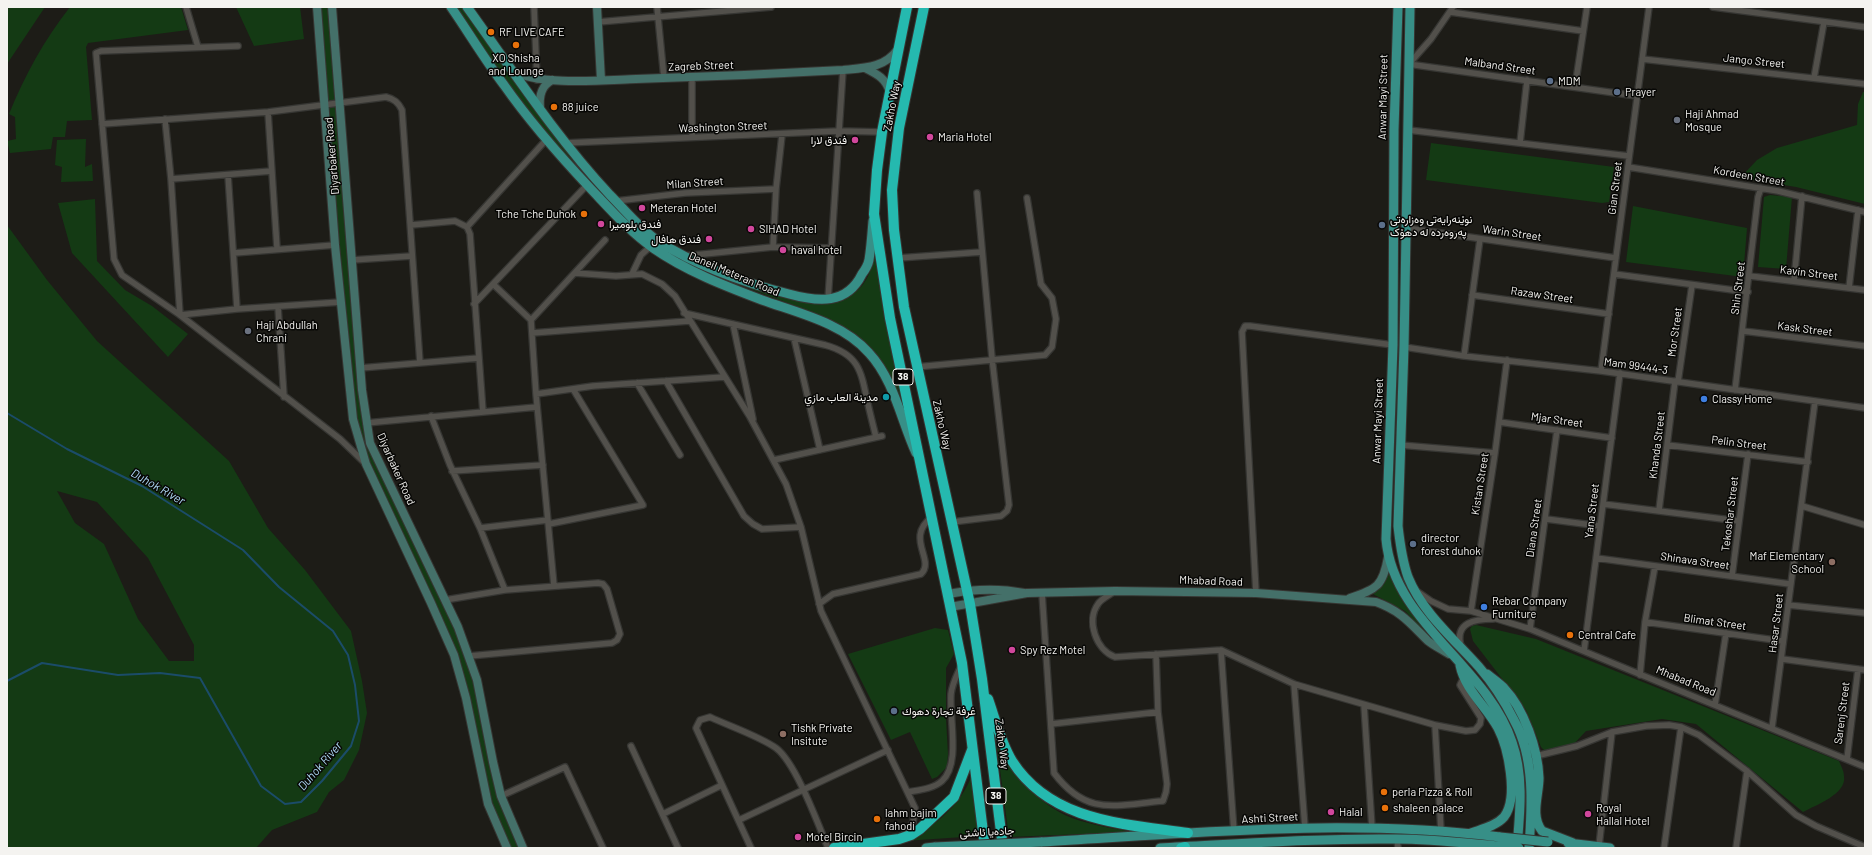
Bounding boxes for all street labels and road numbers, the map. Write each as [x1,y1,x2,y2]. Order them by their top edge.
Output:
street label: Jango Street [1722,51,1786,71]
street label: Anwar Mayi Street [1376,54,1390,140]
street label: Malband Street [1464,54,1536,78]
street label: Zagreb Street [668,58,734,74]
street label: Zakho Way [881,80,903,132]
street label: Diyarbaker Road [322,117,342,195]
street label: Washington Street [679,119,767,135]
street label: Gian Street [1605,161,1625,215]
street label: Kordeen Street [1712,163,1786,189]
street label: Milan Street [666,174,724,192]
street label: Warin Street [1482,222,1542,244]
street label: Daneil Meteran Road [687,249,781,299]
street label: Shin Street [1728,261,1748,315]
street label: Kavin Street [1779,263,1839,283]
street label: Razaw Street [1510,284,1574,306]
street label: Mor Street [1665,306,1685,358]
street label: Kask Street [1777,319,1833,339]
street label: Mam 99444-3 [1603,355,1669,377]
road number: 38 [893,369,913,385]
street label: Anwar Mayi Street [1370,378,1386,464]
street label: Zakho Way [930,399,954,451]
street label: Mjar Street [1530,410,1584,430]
street label: Khanda Street [1646,410,1668,480]
street label: Diyarbaker Road [374,431,418,507]
street label: Pelin Street [1711,433,1767,453]
street label: Kistan Street [1469,452,1491,516]
street label: Tekoshar Street [1719,476,1741,552]
street label: Yana Street [1582,483,1602,539]
street label: Diana Street [1523,498,1545,558]
street label: Shinava Street [1660,550,1730,572]
street label: Mhabad Road [1179,573,1243,589]
street label: Hasar Street [1766,592,1786,654]
street label: Blimat Street [1683,611,1747,633]
street label: Mhabad Road [1654,663,1718,699]
street label: Sarenj Street [1832,681,1852,745]
street label: Zakho Way [992,718,1012,770]
road number: 38 [986,788,1006,804]
street label: Ashti Street [1241,810,1299,826]
street label: جادەیا ئاشتی [959,824,1015,840]

